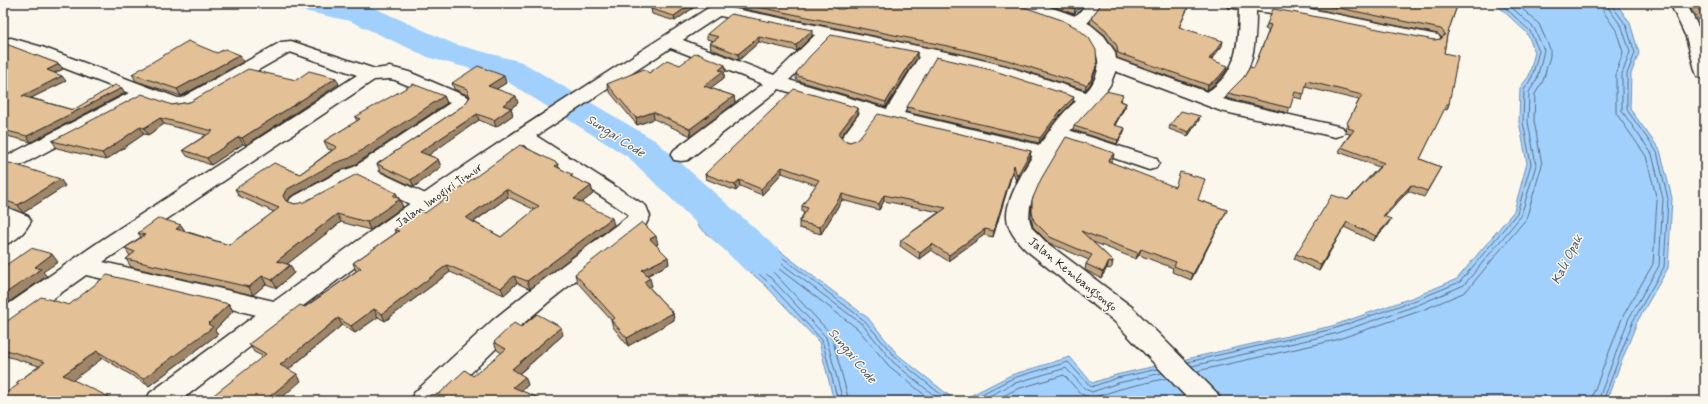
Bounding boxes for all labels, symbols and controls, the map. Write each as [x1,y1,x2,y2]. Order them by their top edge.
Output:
water label: Sungai Code [582,111,649,163]
street label: Jalan Imogiri Timur [393,160,487,233]
water label: Kali Opak [1548,231,1587,287]
street label: Jalan Kembangsongo [1024,234,1120,317]
water label: Sungai Code [823,325,881,389]

